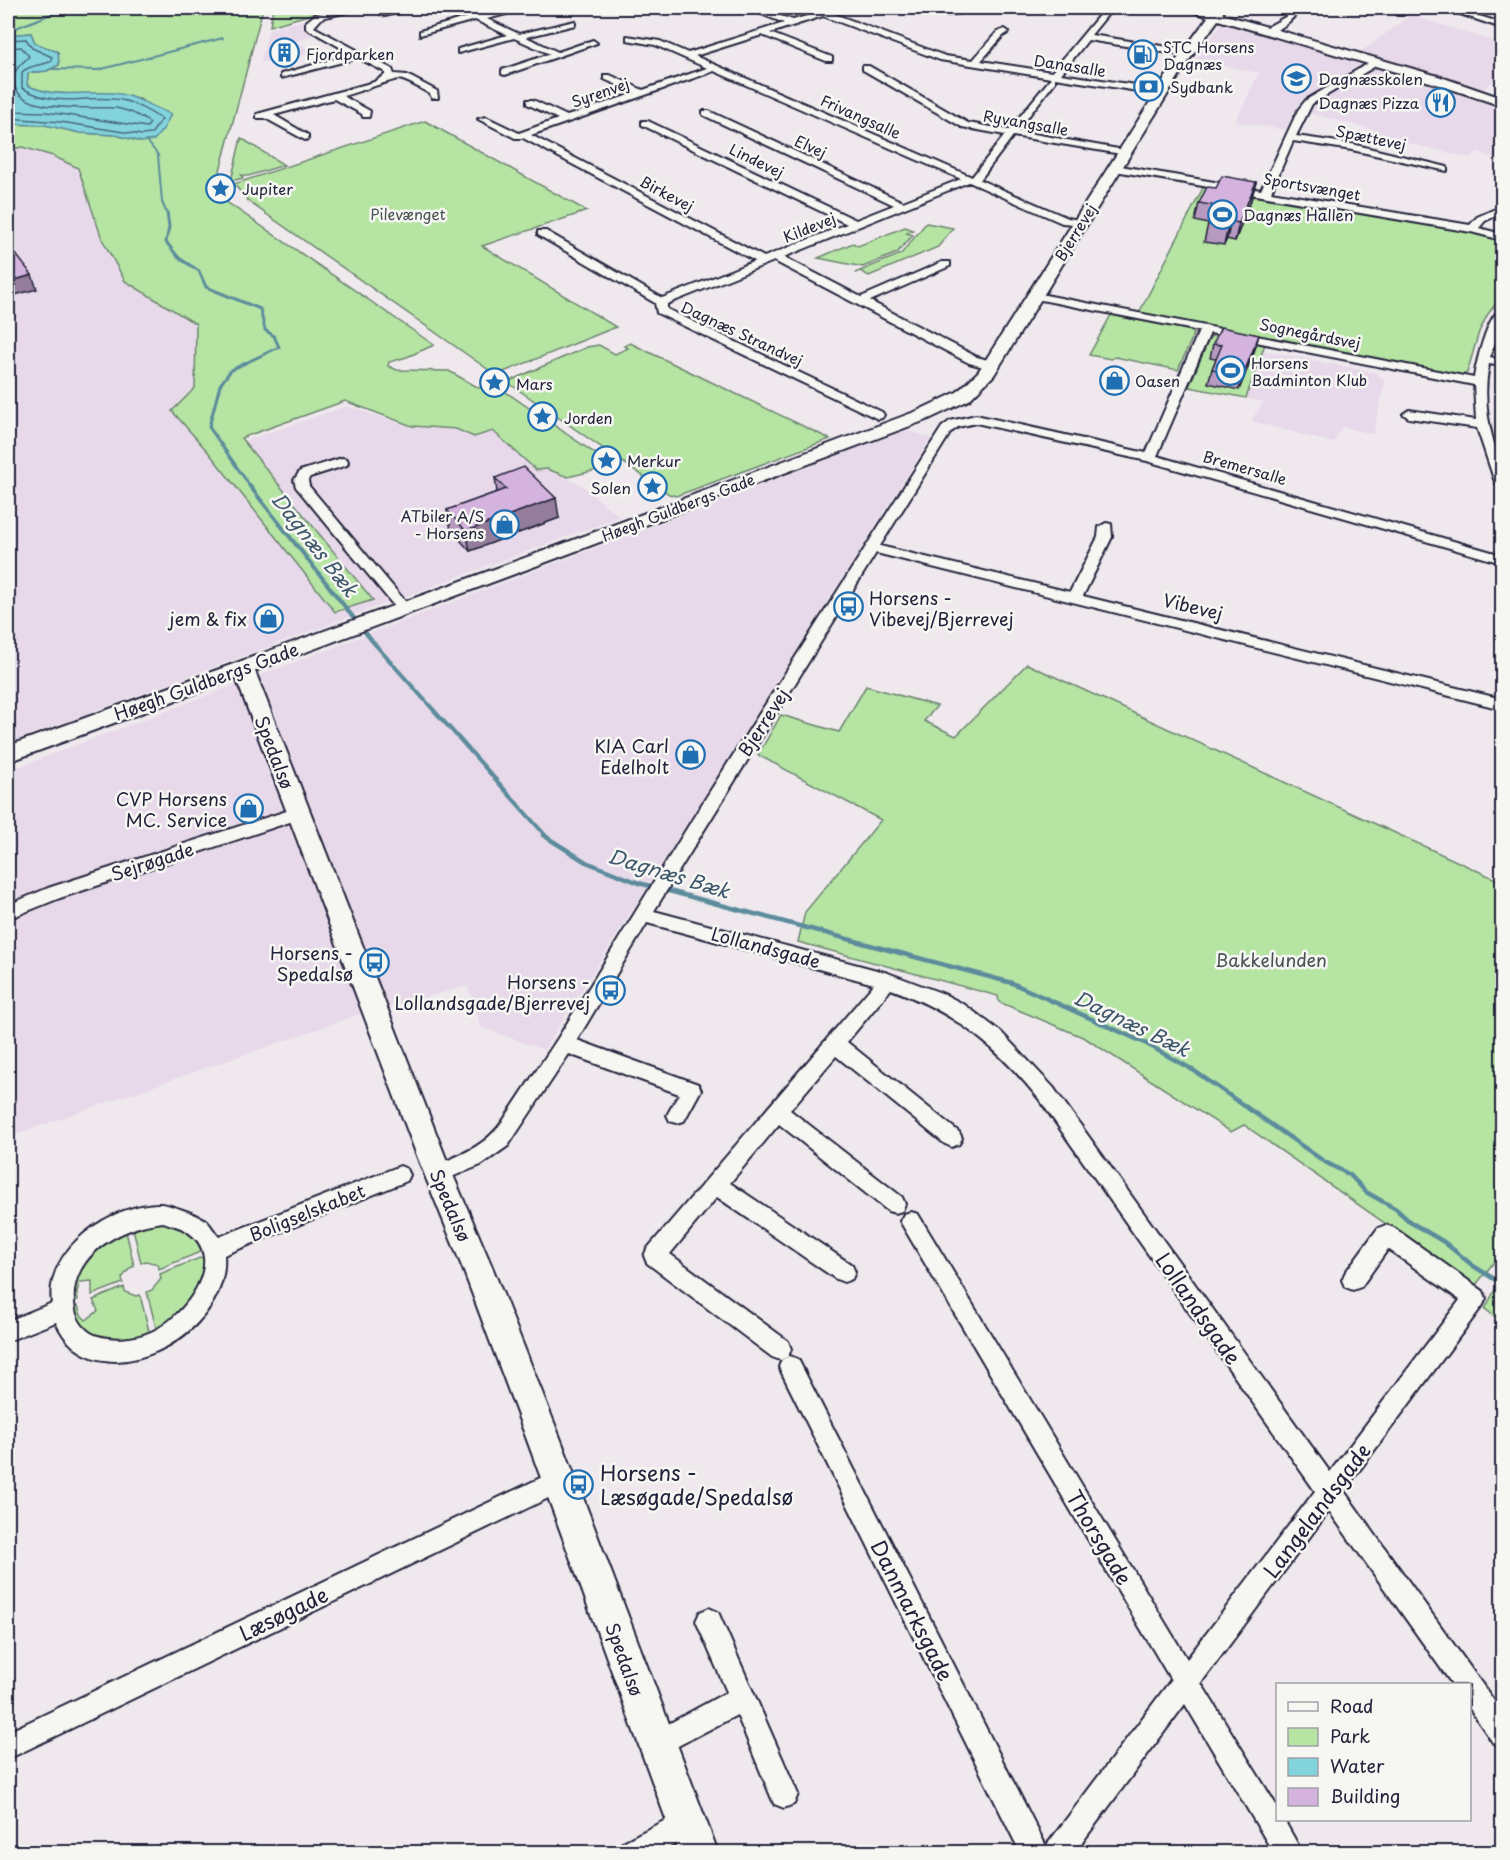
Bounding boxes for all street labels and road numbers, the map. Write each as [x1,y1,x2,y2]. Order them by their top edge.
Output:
street label: Danasalle [1032,48,1108,82]
street label: Syrenvej [568,71,632,113]
street label: Frivangsalle [817,88,905,144]
street label: Ryvangsalle [982,103,1070,141]
street label: Spættevej [1334,118,1408,156]
street label: Elvej [791,129,831,163]
street label: Lindevej [726,137,788,183]
street label: Sportsvænget [1262,166,1362,206]
street label: Birkevej [636,169,698,217]
street label: Bjerrevej [1048,199,1102,265]
street label: Kildevej [779,206,839,248]
street label: Dagnæs Strandvej [677,295,807,371]
street label: Sognegårdsvej [1257,312,1363,354]
street label: Bremersalle [1200,444,1290,490]
street label: Høegh Guldbergs Gade [598,467,758,547]
street label: Vibevej [1160,586,1226,626]
street label: Høegh Guldbergs Gade [110,635,302,727]
street label: Bjerrevej [731,683,795,761]
street label: Spedalsø [249,711,301,793]
street label: Sejrøgade [107,835,197,887]
street label: Lollandsgade [708,919,824,975]
street label: Spedalsø [424,1165,478,1246]
street label: Boligselskabet [245,1177,369,1247]
street label: Lollandsgade [1148,1245,1250,1371]
street label: Langelandsgade [1255,1436,1377,1584]
street label: Thorsgade [1059,1483,1141,1591]
street label: Danmarksgade [864,1534,962,1686]
street label: Læsøgade [233,1578,333,1648]
street label: Spedalsø [599,1618,651,1700]

